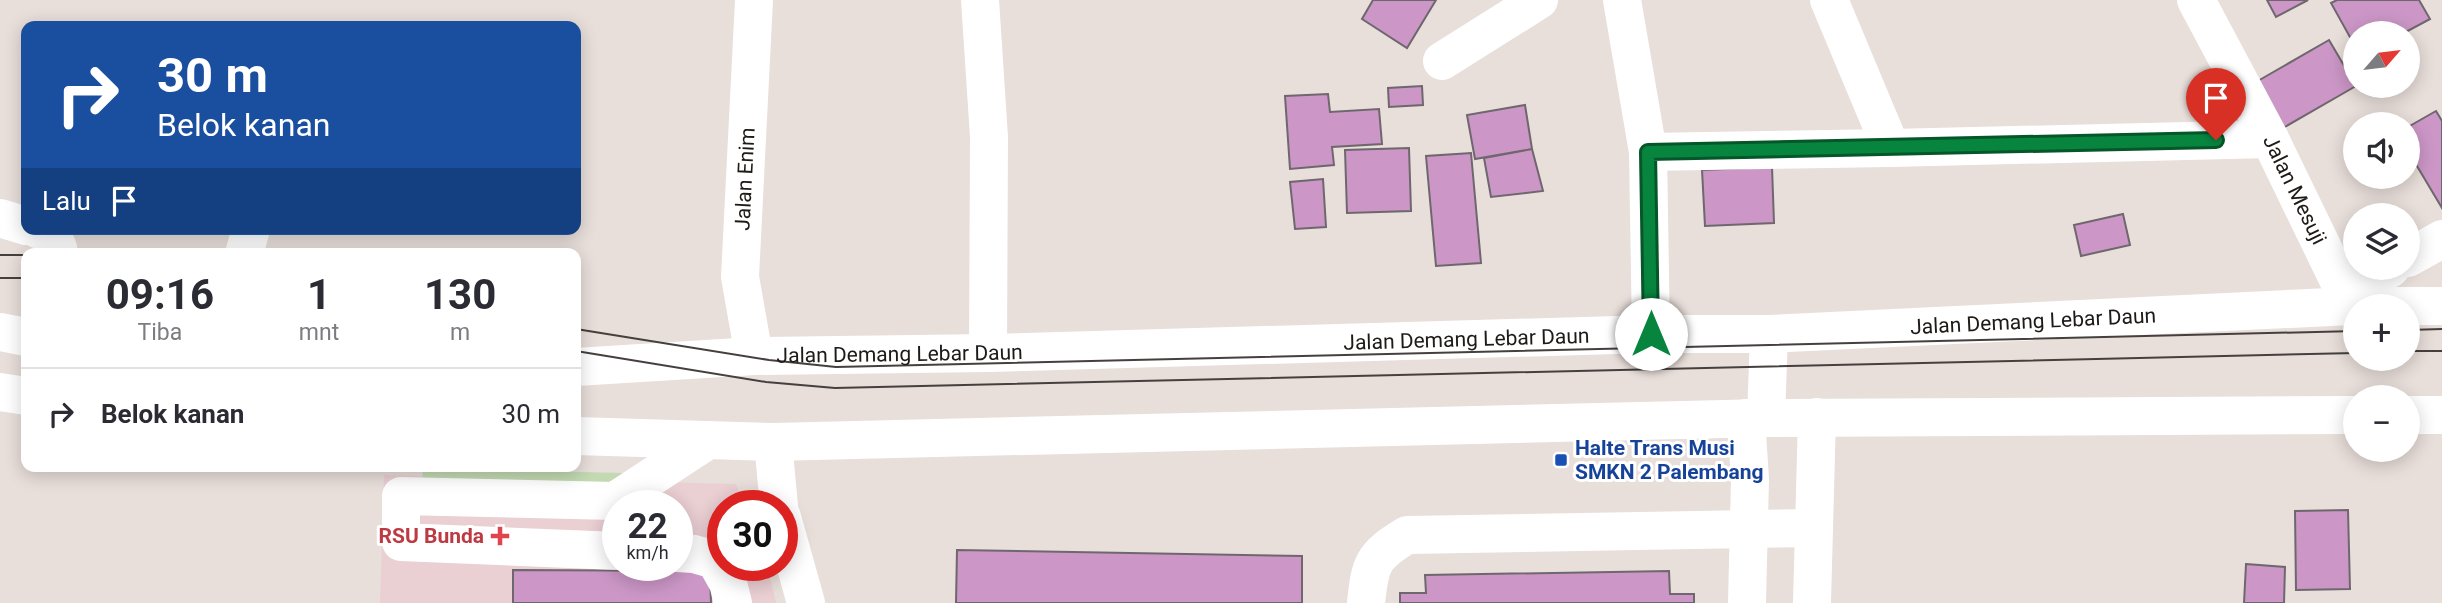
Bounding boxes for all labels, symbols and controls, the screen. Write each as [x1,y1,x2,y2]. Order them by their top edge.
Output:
north arrow [2343,21,2420,98]
map controls [2343,21,2420,462]
text: 30 m [157,47,268,104]
icon: right [42,49,133,140]
pin [2186,68,2246,140]
icon: arrive [2197,79,2235,117]
text: Belok kanan [157,106,330,144]
button: sound [2343,112,2420,189]
street label: Jalan Enim [730,127,760,231]
street label: Jalan Mesuji [2258,131,2331,248]
icon: arrive [105,182,143,220]
text: Lalu [42,186,91,216]
button: layers [2343,203,2420,280]
text: 09:16 [106,270,214,319]
text: 1 [307,270,331,319]
text: 130 [424,270,496,319]
button: + [2343,294,2420,371]
position arrow [1614,297,1688,371]
street label: Jalan Demang Lebar Daun [1910,303,2157,339]
text: Tiba [138,319,182,346]
text: mnt [299,319,339,346]
text: m [450,319,470,346]
street label: Jalan Demang Lebar Daun [1343,324,1590,355]
street label: Jalan Demang Lebar Daun [776,340,1023,368]
button: − [2343,385,2420,462]
icon: right [42,395,80,433]
text: Belok kanan [101,399,244,429]
text: 30 m [502,399,560,429]
place label: Halte Trans Musi SMKN 2 Palembang [1575,436,1764,484]
marker: Halte Trans Musi SMKN 2 Palembang [1553,452,1569,468]
speed limit sign: 30 [707,490,798,581]
text: 22 [627,506,668,547]
place label: RSU Bunda [379,524,484,548]
marker: RSU Bunda [490,526,510,546]
text: km/h [626,542,669,563]

